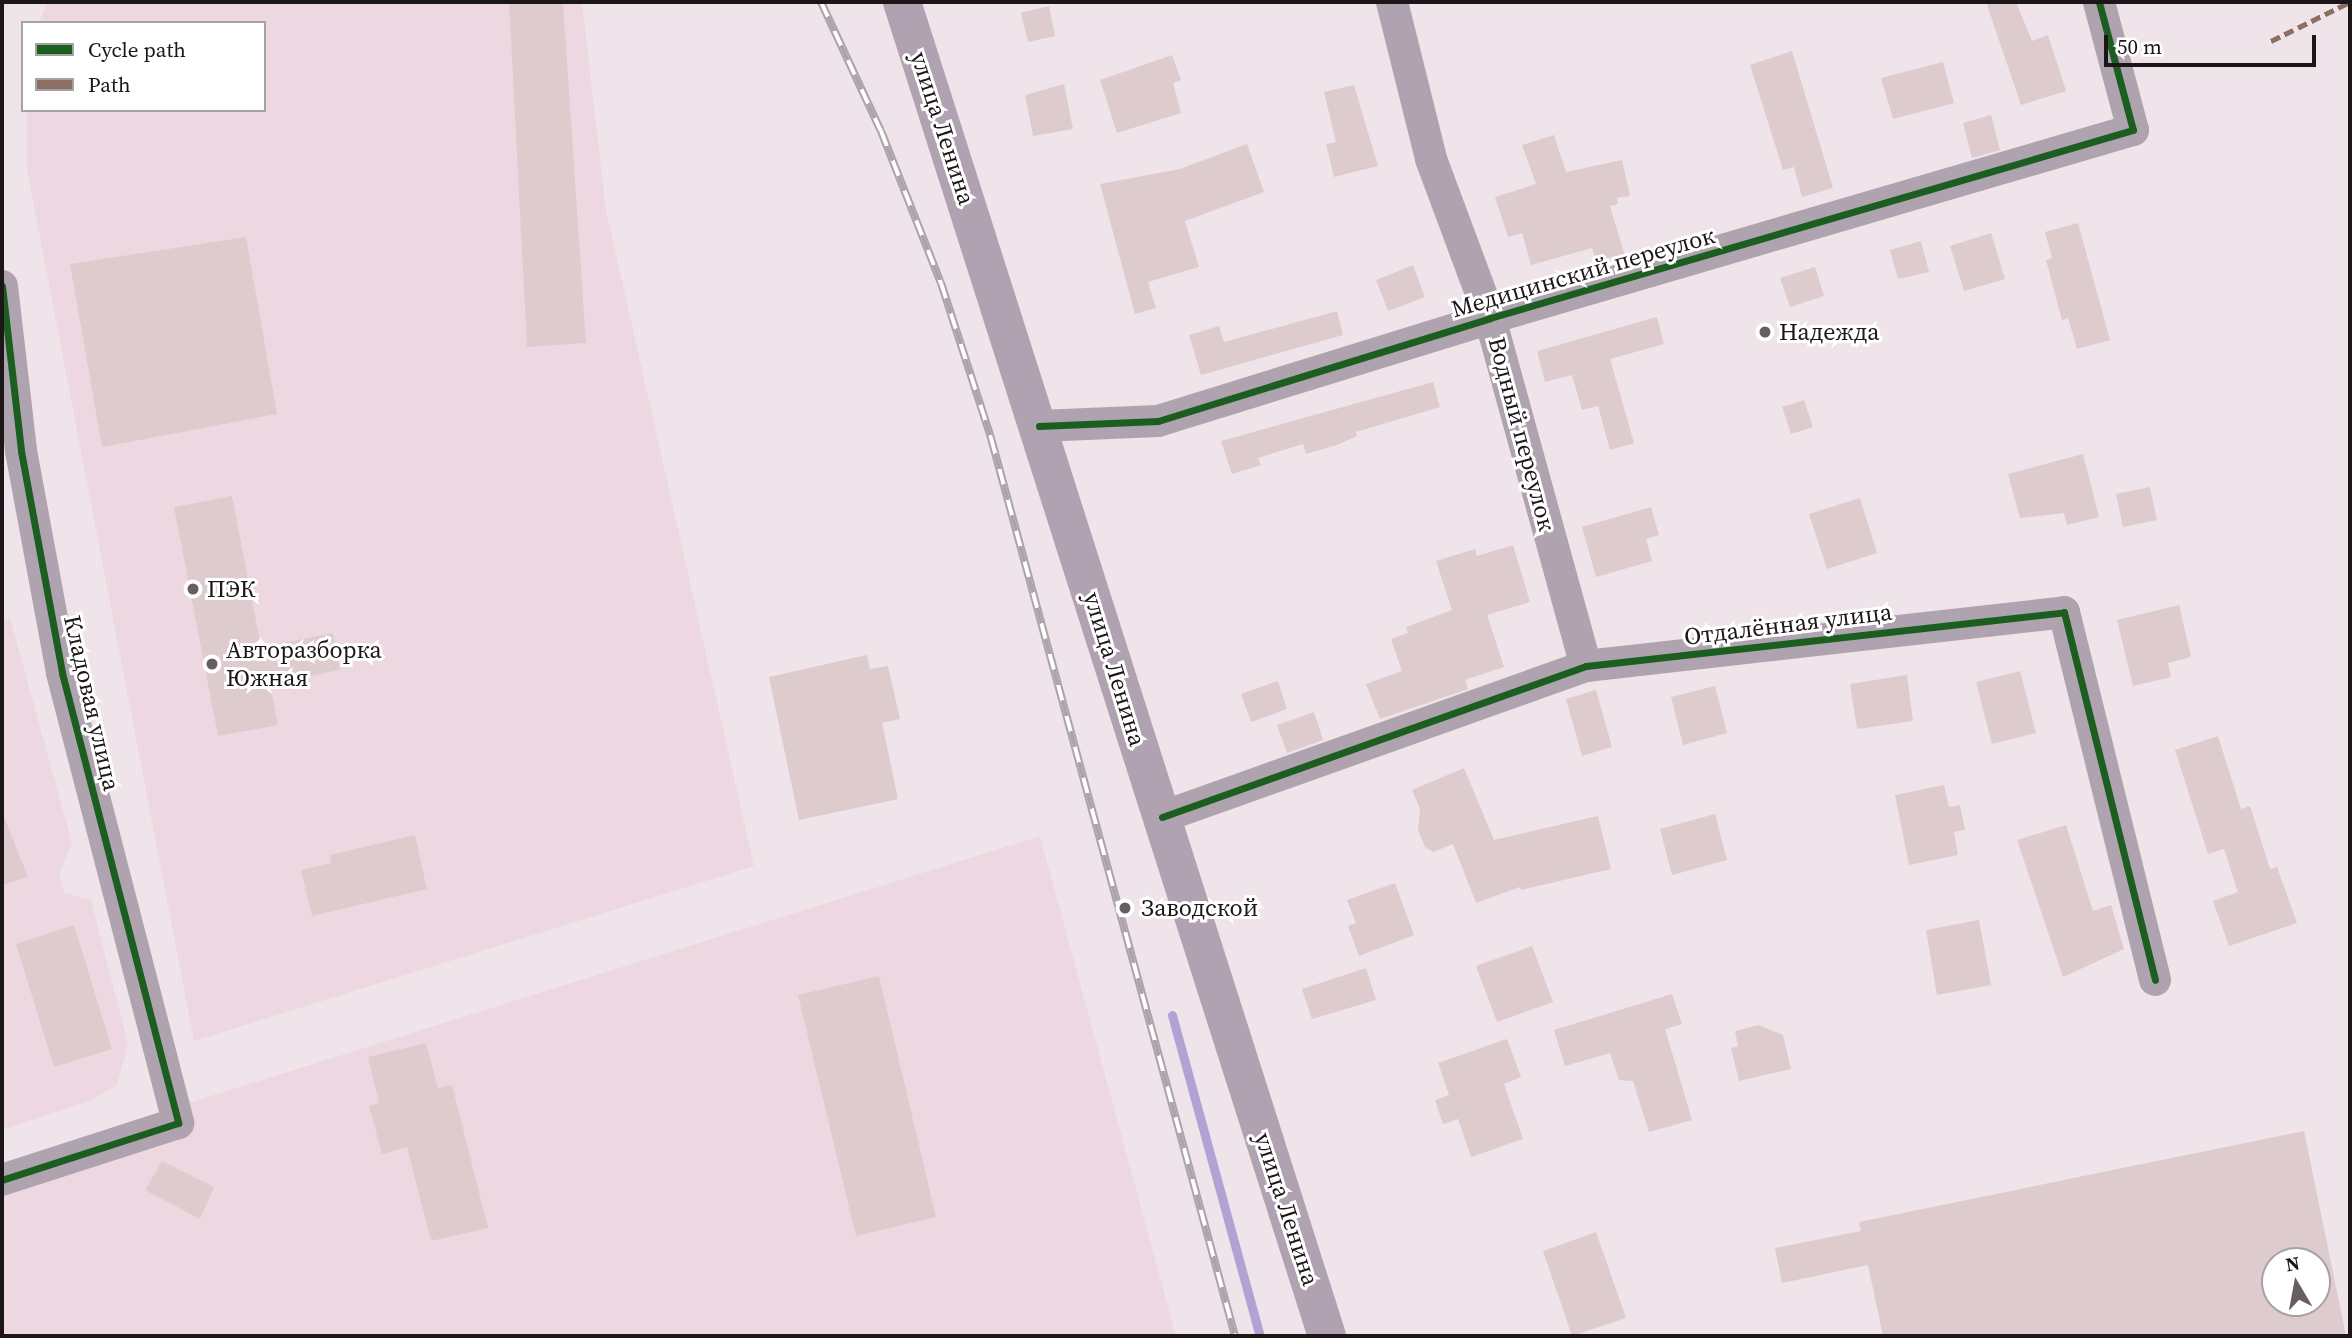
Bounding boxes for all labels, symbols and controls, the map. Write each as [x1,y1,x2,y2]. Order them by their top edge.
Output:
legend [21,21,266,112]
scale bar [2107,21,2319,65]
text: 50 m [2117,32,2162,61]
text: Cycle path [88,35,186,64]
street label: улица Ленина [905,48,981,208]
text: Path [88,70,131,99]
street label: Медицинский переулок [1448,221,1718,323]
place label: Надежда [1779,318,1880,346]
marker: Надежда [1757,324,1773,340]
street label: Водный переулок [1482,334,1562,534]
place label: ПЭК [207,575,255,603]
marker: ПЭК [185,581,201,597]
street label: улица Ленина [1078,588,1152,750]
street label: Отдалённая улица [1682,597,1894,651]
street label: Кладовая улица [58,613,126,793]
place label: Авторазборка Южная [226,636,382,692]
marker: Авторазборка Южная [204,656,220,672]
place label: Заводской [1141,894,1258,922]
marker: Заводской [1115,898,1135,918]
street label: улица Ленина [1249,1129,1325,1289]
north arrow [2261,1247,2331,1317]
text: N [2284,1249,2302,1277]

